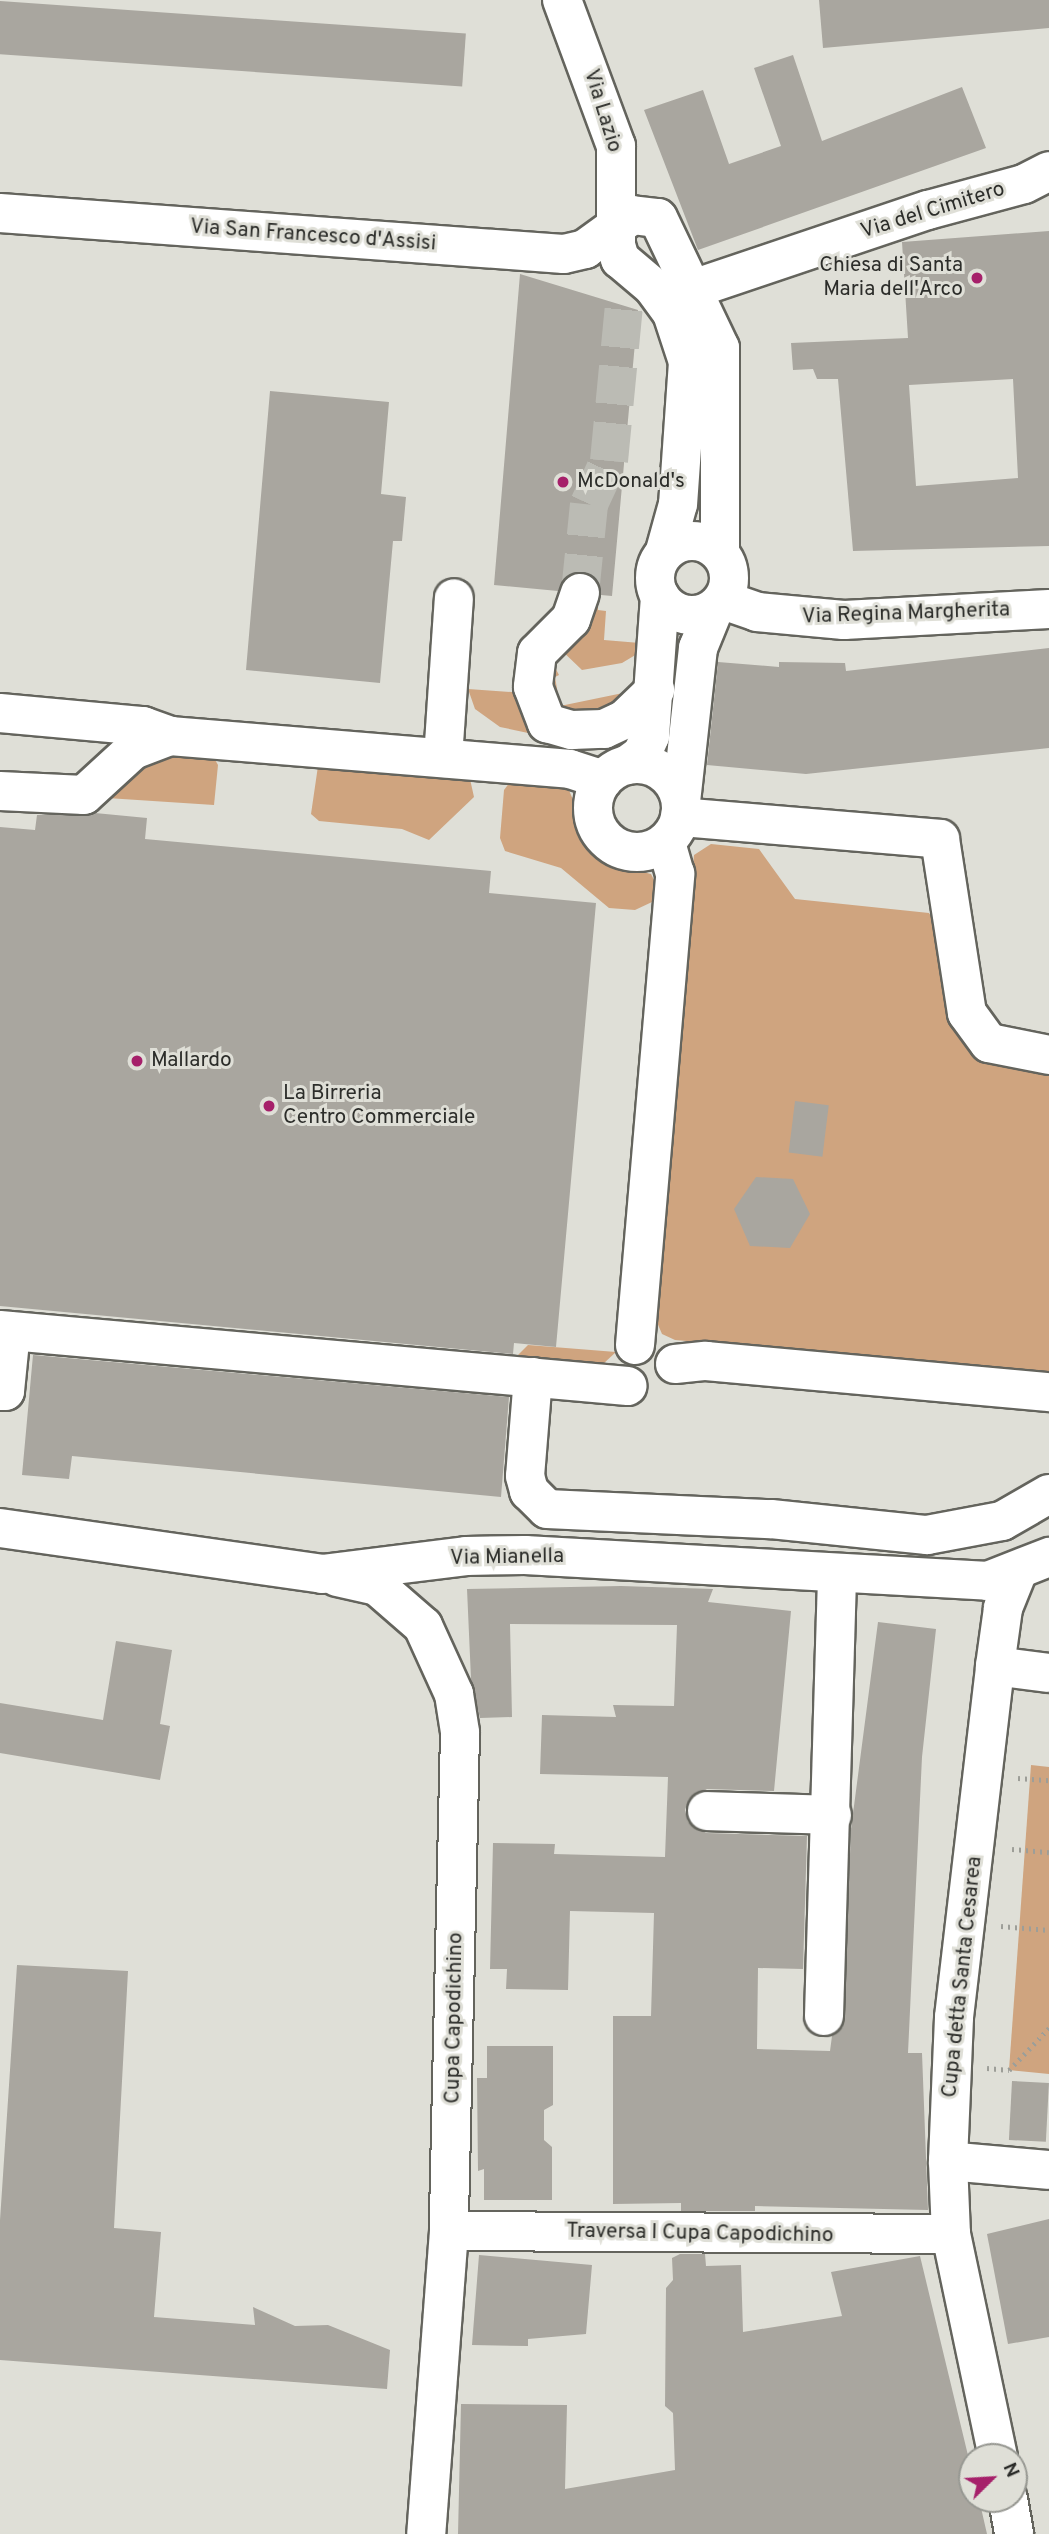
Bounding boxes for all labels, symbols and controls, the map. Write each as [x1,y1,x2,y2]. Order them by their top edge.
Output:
street label: Via Lazio [577,66,627,156]
street label: Via del Cimitero [858,177,1008,245]
street label: Via San Francesco d'Assisi [189,215,437,257]
place label: Chiesa di Santa Maria dell'Arco [819,253,963,303]
marker: Chiesa di Santa Maria dell'Arco [969,270,985,286]
place label: McDonald's [577,469,685,495]
marker: McDonald's [555,474,571,490]
street label: Via Regina Margherita [802,598,1010,630]
place label: Mallardo [151,1048,232,1074]
marker: Mallardo [129,1053,145,1069]
place label: La Birreria Centro Commerciale [283,1081,475,1131]
marker: La Birreria Centro Commerciale [261,1098,277,1114]
street label: Via Mianella [450,1544,564,1572]
street label: Cupa detta Santa Cesarea [938,1855,988,2099]
street label: Cupa Capodichino [441,1932,469,2104]
street label: Traversa I Cupa Capodichino [566,2219,834,2249]
north arrow [958,2443,1028,2513]
text: N [997,2459,1024,2481]

